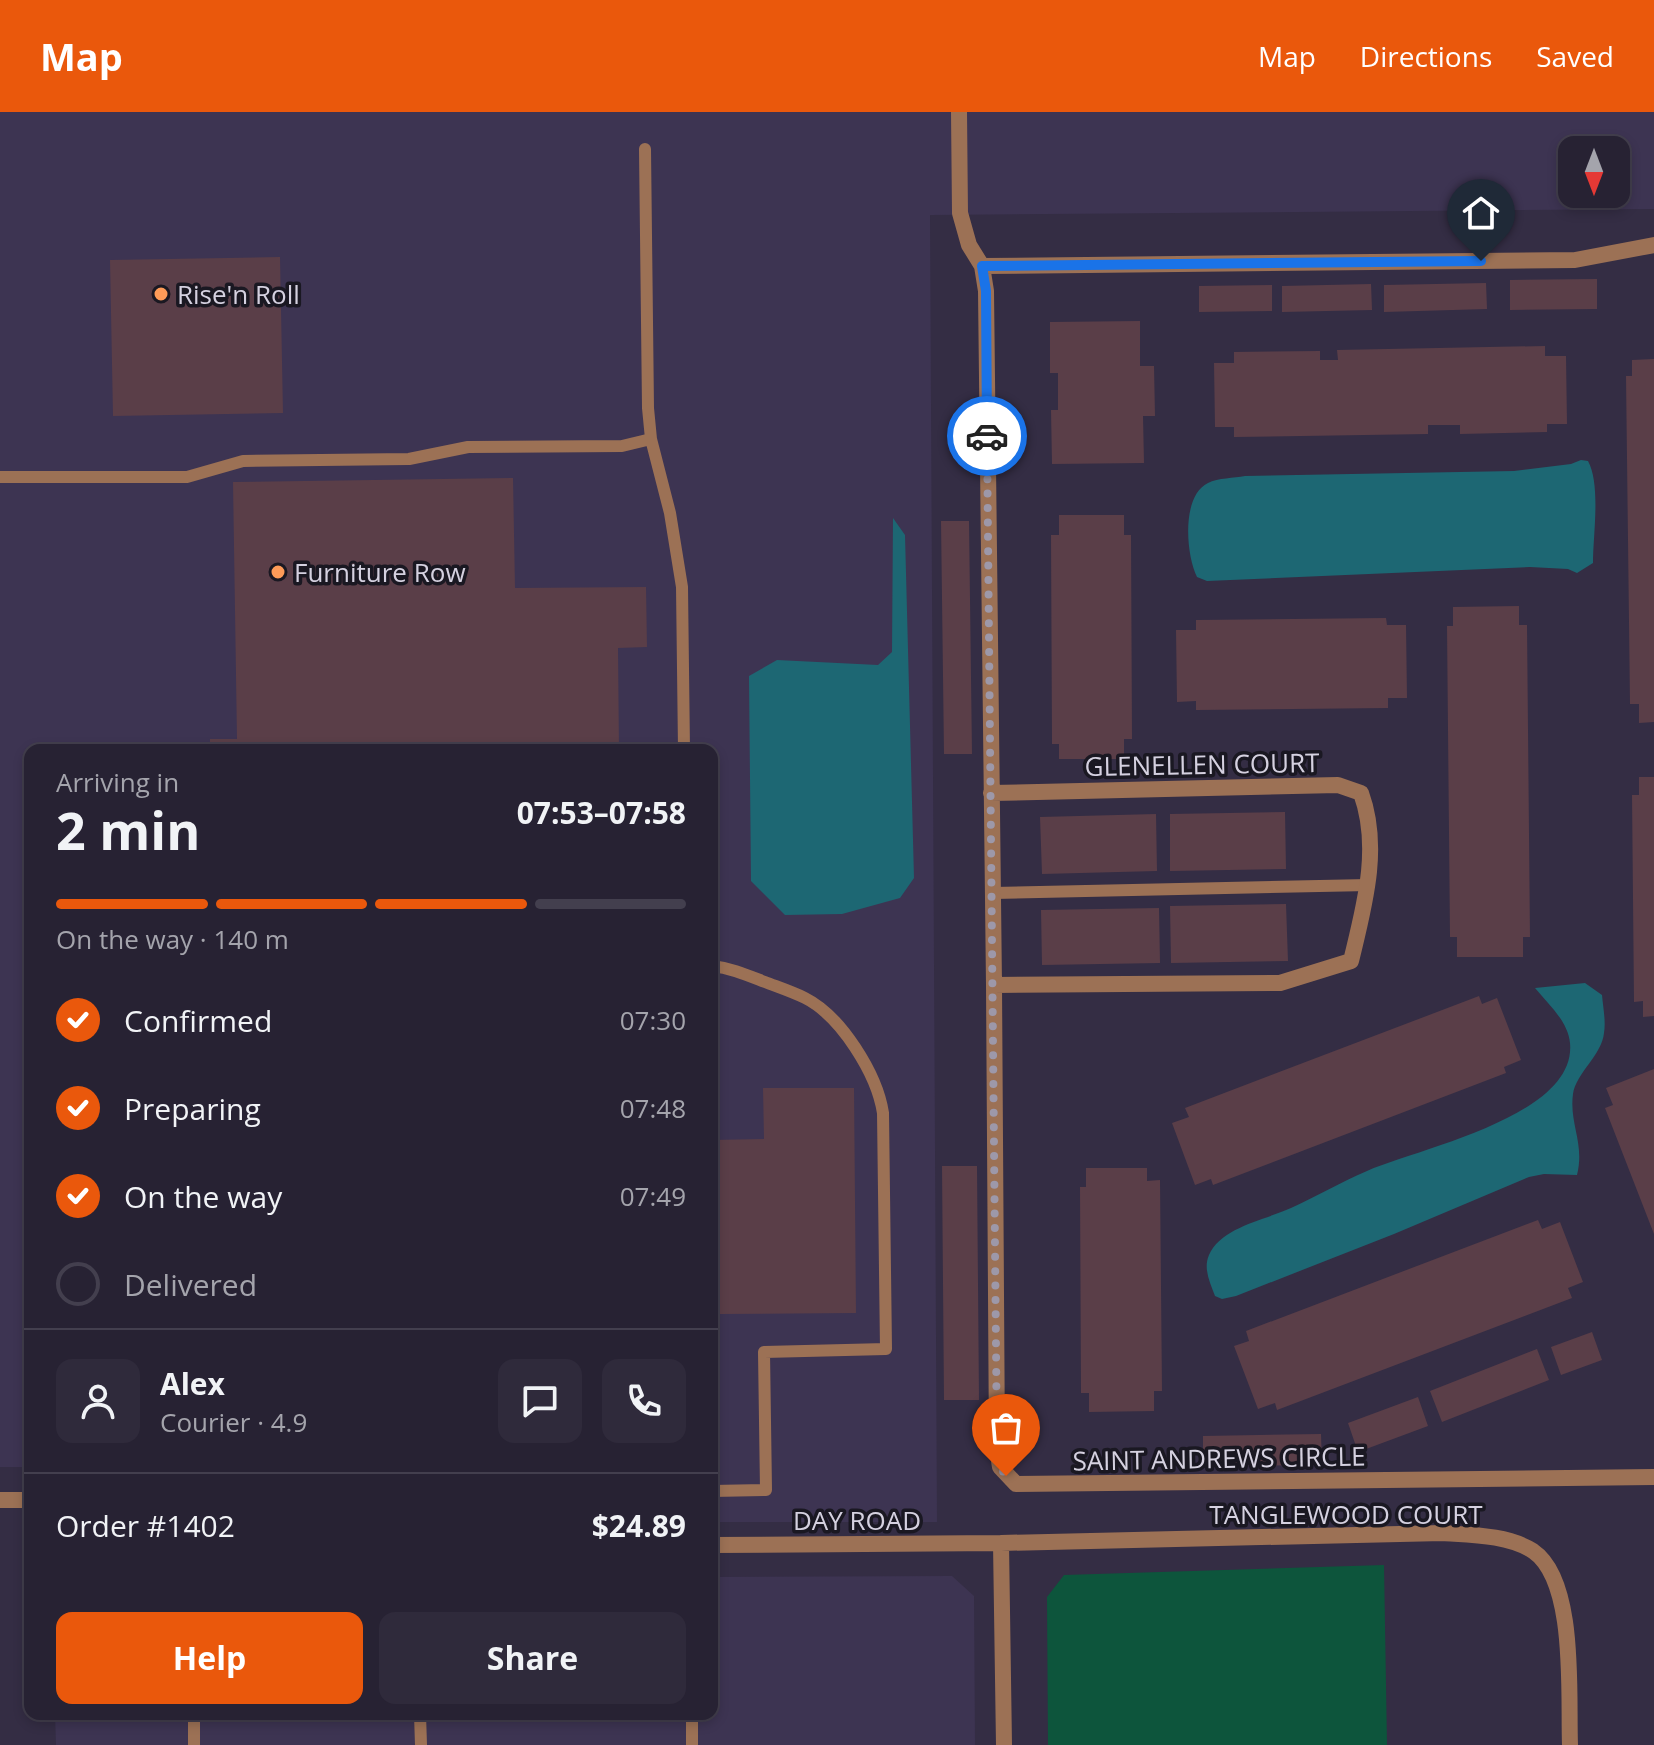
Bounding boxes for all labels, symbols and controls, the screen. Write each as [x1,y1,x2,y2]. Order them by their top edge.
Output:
text: Map [40,30,123,82]
text: Map [1258,37,1316,75]
text: Directions [1360,37,1492,75]
text: Saved [1536,37,1614,75]
north arrow [1558,136,1630,208]
map controls [1558,136,1630,208]
pin [1447,179,1515,261]
icon: home [1459,191,1503,235]
place label: Rise'n Roll [177,276,300,312]
marker: Rise'n Roll [152,285,170,303]
courier [947,396,1027,476]
icon: car [965,414,1009,458]
place label: Furniture Row [294,554,466,590]
marker: Furniture Row [269,563,287,581]
street label: GLENELLEN COURT [1084,744,1320,784]
text: Arriving in [56,764,179,800]
text: 07:53–07:58 [517,792,686,833]
text: 2 min [56,794,200,865]
text: On the way · 140 m [56,921,289,957]
icon: check [56,998,100,1042]
text: Confirmed [124,1000,272,1041]
text: 07:30 [620,1002,686,1038]
icon: check [56,1086,100,1130]
text: Preparing [124,1088,261,1129]
text: 07:48 [620,1090,686,1126]
icon: check [56,1174,100,1218]
text: On the way [124,1176,282,1217]
text: 07:49 [620,1178,686,1214]
text: Delivered [124,1264,257,1305]
button: person [56,1359,140,1443]
button: chat [498,1359,582,1443]
button: phone [602,1359,686,1443]
text: Alex [160,1363,225,1404]
pin [972,1394,1040,1476]
text: Courier · 4.9 [160,1404,307,1440]
icon: bag [984,1406,1028,1450]
street label: SAINT ANDREWS CIRCLE [1072,1437,1366,1479]
street label: TANGLEWOOD COURT [1209,1496,1483,1532]
street label: DAY ROAD [793,1502,921,1538]
text: Order #1402 [56,1505,235,1546]
text: $24.89 [592,1505,686,1546]
button: Help [56,1612,363,1704]
button: Share [379,1612,686,1704]

